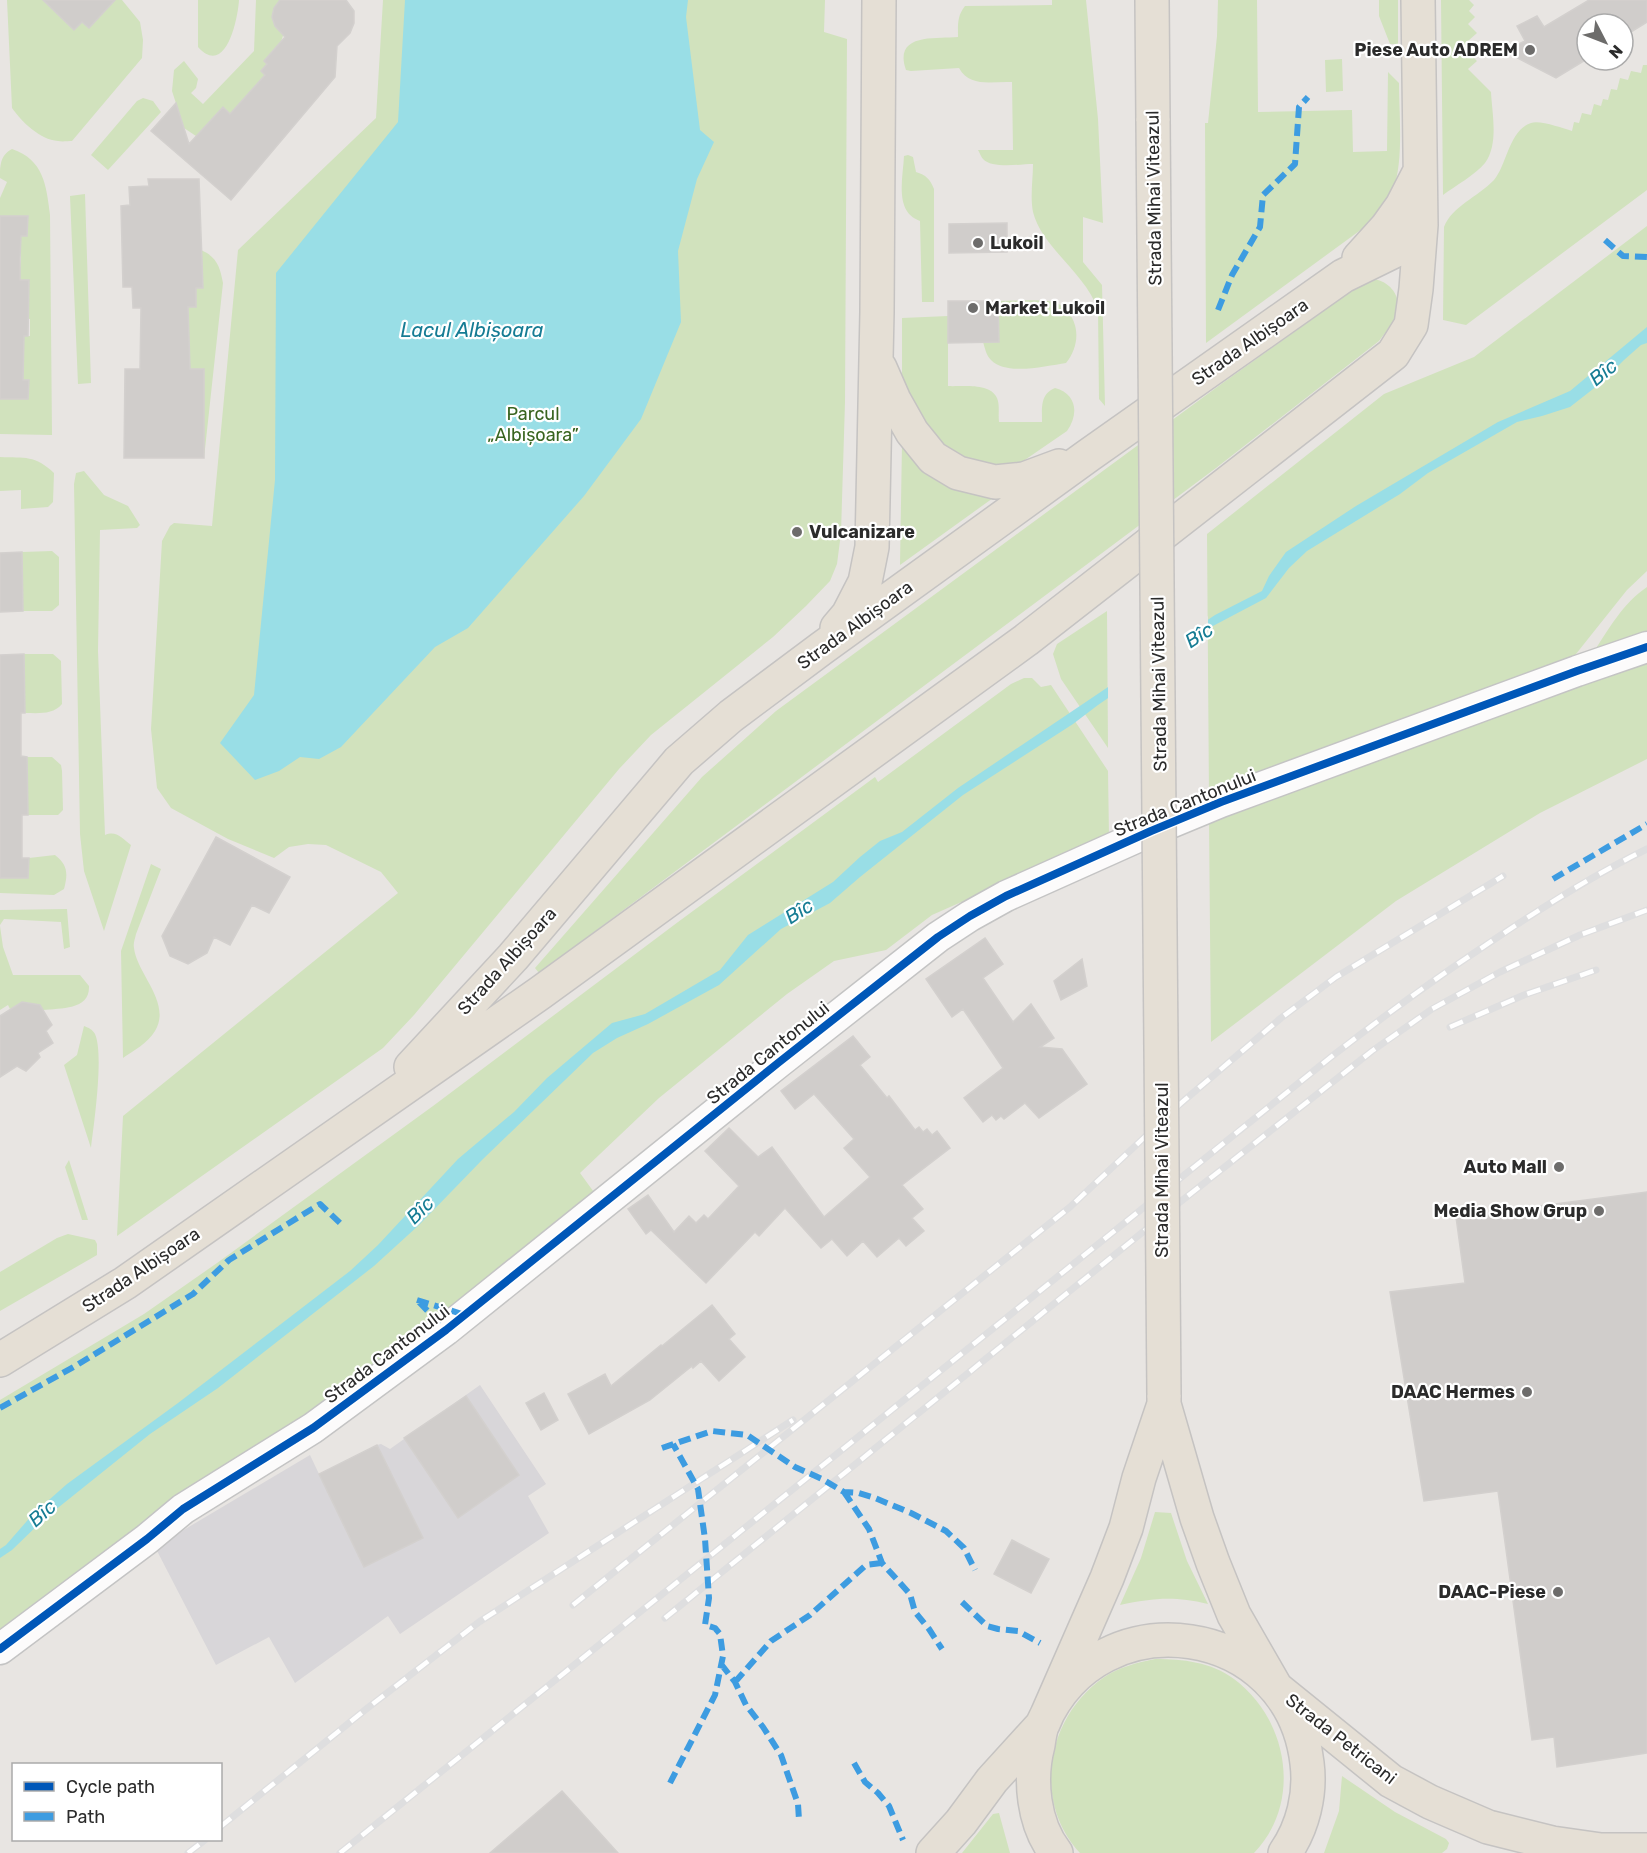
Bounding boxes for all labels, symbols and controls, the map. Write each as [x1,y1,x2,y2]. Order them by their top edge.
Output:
north arrow [1575,12,1635,72]
place label: Piese Auto ADREM [1354,39,1518,61]
text: N [1605,41,1627,62]
marker: Piese Auto ADREM [1523,43,1537,57]
street label: Strada Mihai Viteazul [1141,110,1167,286]
place label: Lukoil [990,232,1044,254]
marker: Lukoil [971,236,985,250]
street label: Strada Albișoara [1188,294,1312,390]
place label: Market Lukoil [985,297,1105,319]
marker: Market Lukoil [966,301,980,315]
water label: Lacul Albișoara [400,318,544,342]
water label: Bîc [1584,353,1622,391]
park label: Parcul „Albișoara” [487,403,579,446]
place label: Vulcanizare [809,521,915,543]
marker: Vulcanizare [790,525,804,539]
street label: Strada Albișoara [793,576,917,674]
street label: Strada Mihai Viteazul [1146,596,1172,772]
water label: Bîc [1180,617,1218,653]
street label: Strada Cantonului [1111,764,1259,842]
water label: Bîc [780,893,818,929]
street label: Strada Albișoara [453,903,561,1019]
street label: Strada Cantonului [702,997,834,1109]
street label: Strada Mihai Viteazul [1151,1082,1173,1258]
place label: Auto Mall [1464,1156,1547,1178]
marker: Auto Mall [1552,1160,1566,1174]
water label: Bîc [401,1191,439,1229]
place label: Media Show Grup [1434,1200,1587,1222]
marker: Media Show Grup [1592,1204,1606,1218]
street label: Strada Albișoara [78,1223,204,1317]
street label: Strada Cantonului [320,1300,454,1408]
place label: DAAC Hermes [1391,1381,1515,1403]
marker: DAAC Hermes [1520,1385,1534,1399]
water label: Bîc [23,1494,61,1532]
place label: DAAC-Piese [1438,1581,1546,1603]
marker: DAAC-Piese [1551,1585,1565,1599]
street label: Strada Petricani [1281,1689,1401,1789]
legend [12,1763,222,1841]
text: Cycle path [66,1776,155,1798]
text: Path [66,1806,105,1828]

